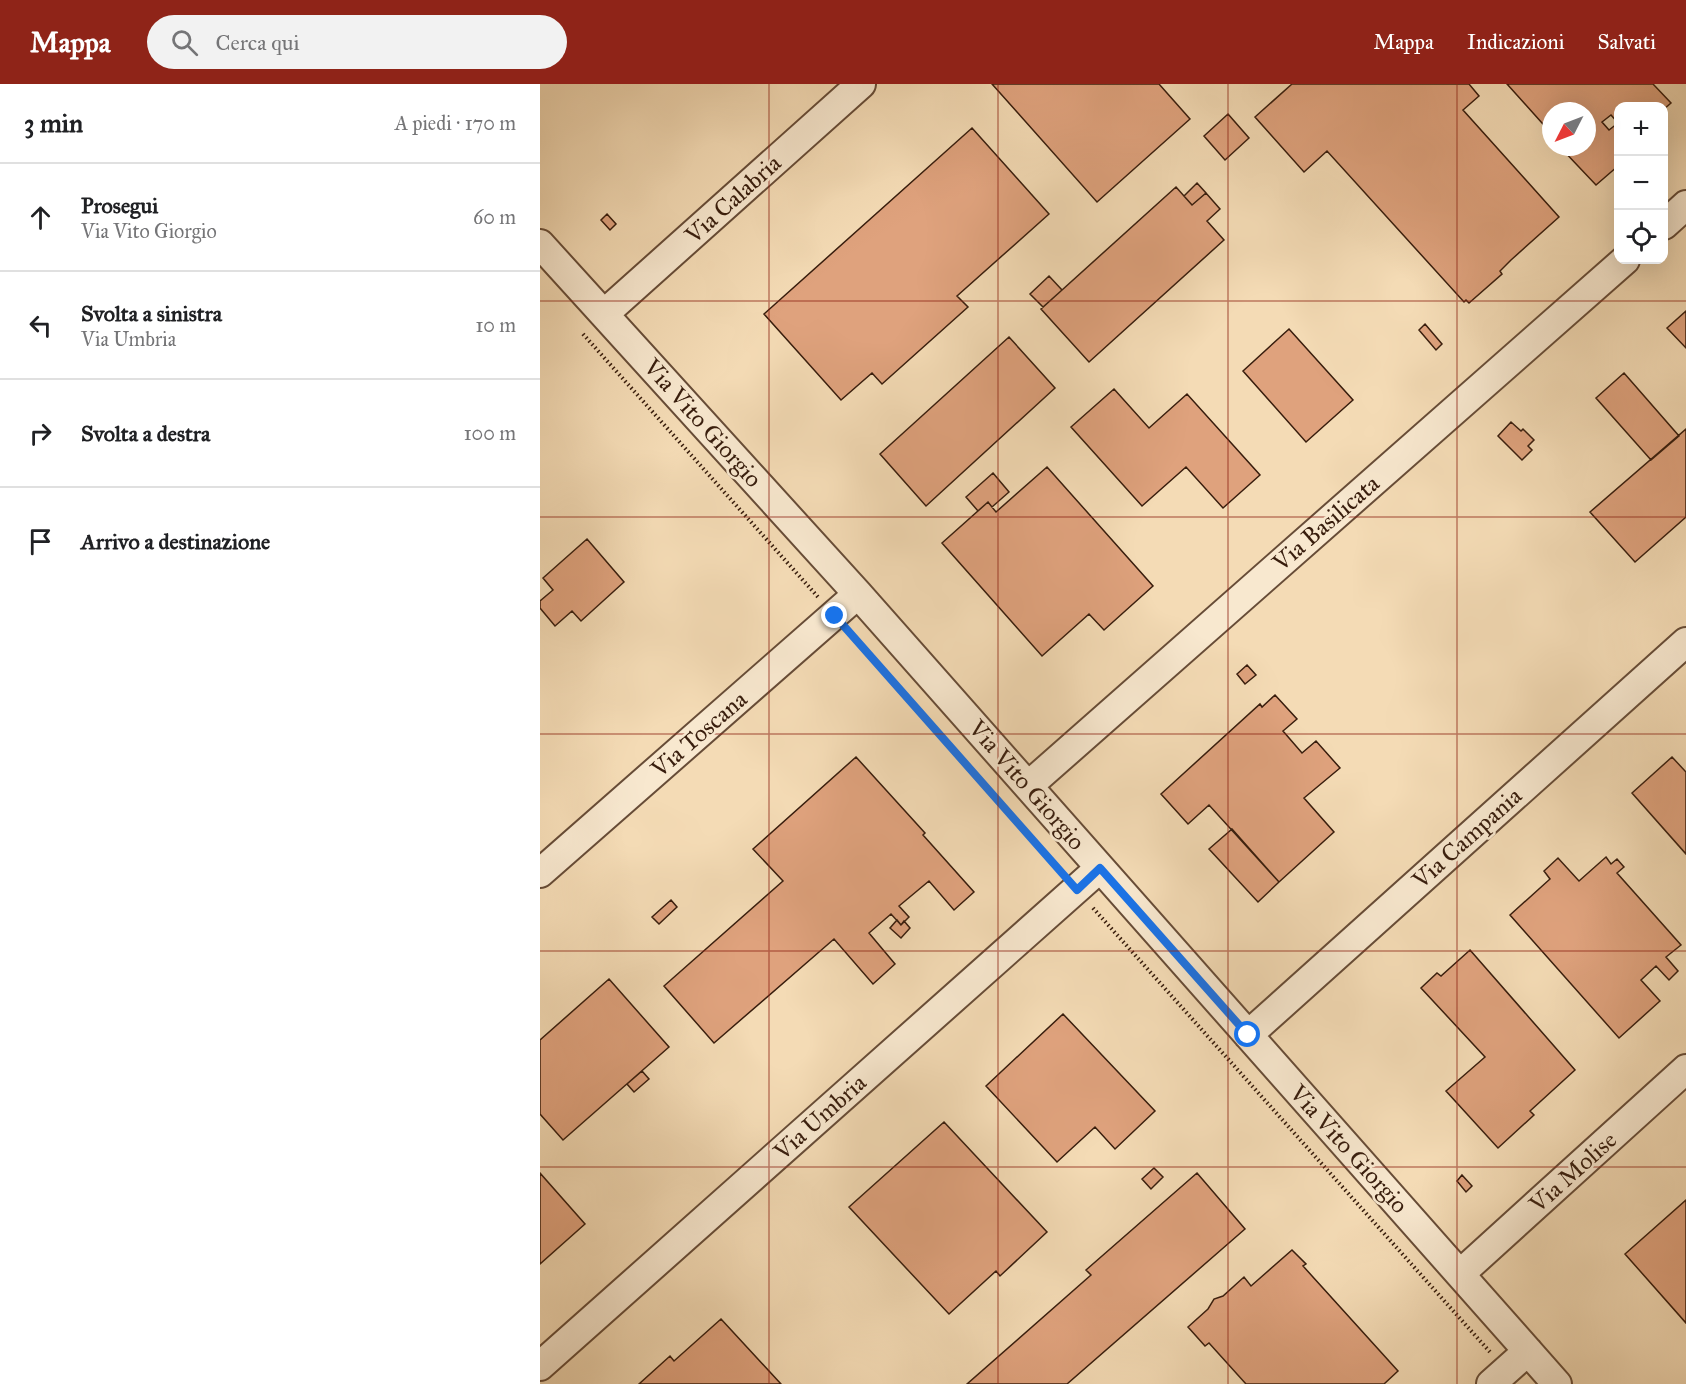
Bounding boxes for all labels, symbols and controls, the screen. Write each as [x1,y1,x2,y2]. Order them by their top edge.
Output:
search box [147,15,567,69]
text: Mappa [30,25,111,60]
icon: search [168,26,201,59]
text: Cerca qui [216,29,299,56]
text: Mappa [1374,29,1434,55]
text: Indicazioni [1467,29,1565,55]
text: Salvati [1598,29,1656,55]
north arrow [1542,102,1596,156]
map controls [1614,102,1668,264]
button: + [1614,102,1668,156]
text: 3 min [24,107,83,139]
text: A piedi · 170 m [395,111,516,135]
street label: Via Calabria [678,147,788,251]
button: − [1614,156,1668,210]
text: Prosegui [81,192,158,219]
icon: ahead [24,201,57,234]
text: 60 m [473,205,516,229]
button: locate [1614,210,1668,264]
text: Via Vito Giorgio [81,219,217,243]
text: Svolta a sinistra [81,300,222,327]
icon: left [24,309,57,342]
text: 10 m [475,313,516,337]
text: Via Umbria [81,327,176,351]
street label: Via Vito Giorgio [637,352,769,494]
icon: right [24,417,57,450]
text: Svolta a destra [81,420,210,447]
text: 100 m [464,421,516,445]
street label: Via Basilicata [1266,468,1386,578]
icon: arrive [24,525,57,558]
text: Arrivo a destinazione [81,528,270,555]
route end [821,602,847,628]
street label: Via Toscana [644,684,754,784]
street label: Via Vito Giorgio [962,713,1092,856]
street label: Via Campania [1405,780,1529,896]
route start [1234,1021,1260,1047]
street label: Via Umbria [767,1067,873,1167]
street label: Via Vito Giorgio [1283,1078,1415,1220]
street label: Via Molise [1522,1125,1623,1220]

